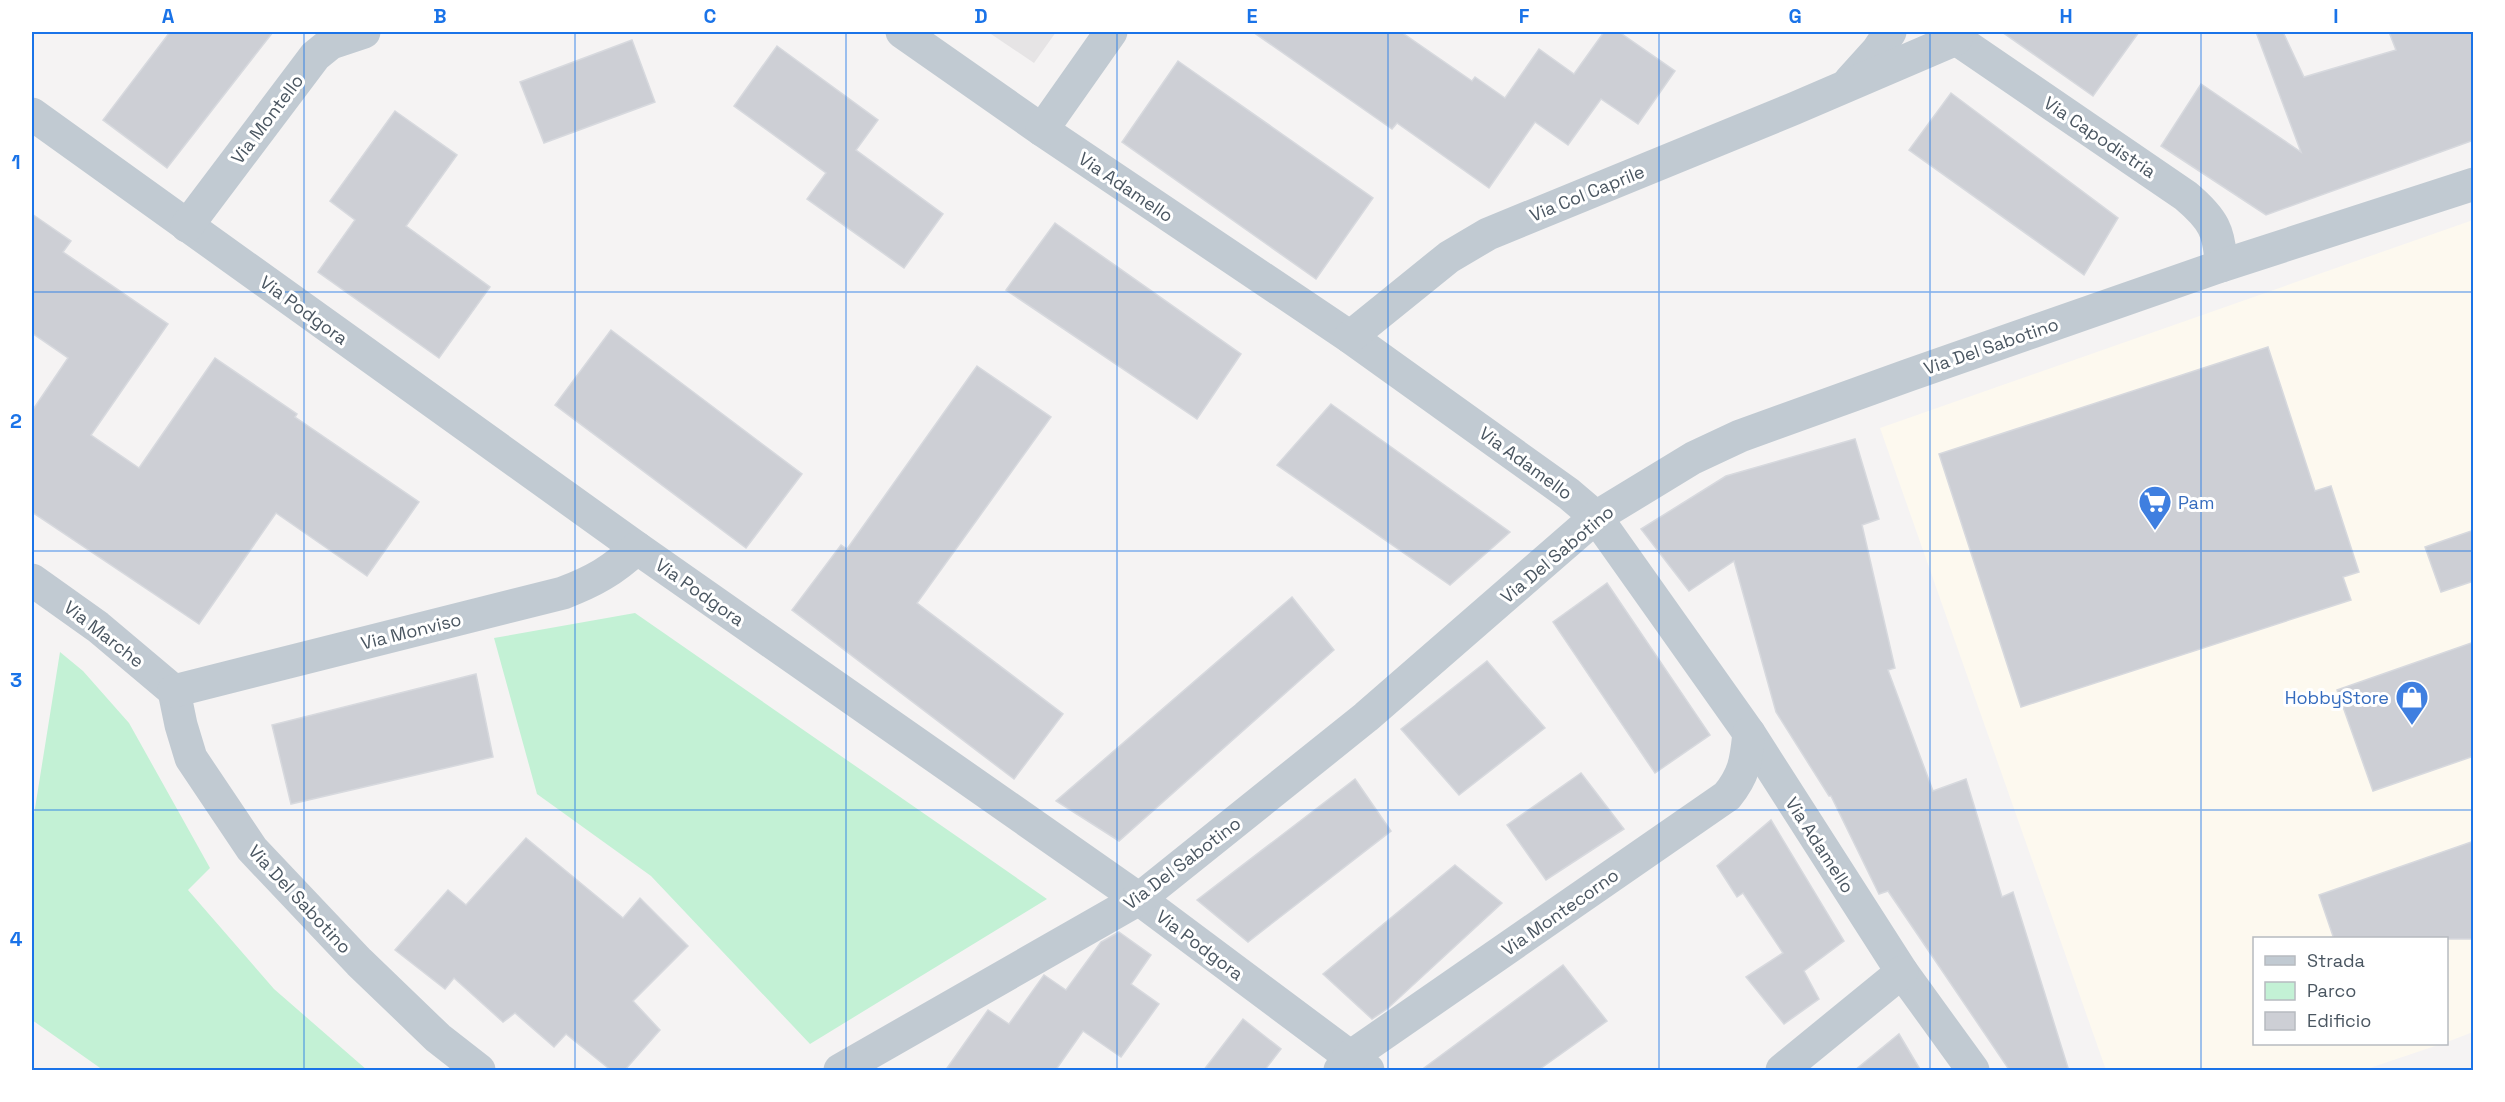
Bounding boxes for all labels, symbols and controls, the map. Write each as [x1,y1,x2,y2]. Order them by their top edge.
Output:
text: A [162,3,175,29]
text: B [433,3,447,29]
text: C [704,3,717,29]
text: D [974,3,988,29]
text: E [1246,3,1258,29]
text: F [1519,3,1530,29]
text: G [1788,3,1802,29]
text: H [2059,3,2073,29]
text: I [2333,3,2339,29]
street label: Via Montello [226,70,308,168]
street label: Via Capodistria [2040,91,2160,183]
street label: Via Adamello [1074,147,1178,227]
text: 1 [11,149,21,175]
street label: Via Col Caprile [1526,159,1648,227]
street label: Via Podgora [255,270,353,350]
street label: Via Del Sabotino [1921,312,2061,380]
text: 2 [10,408,22,434]
street label: Via Adamello [1475,421,1577,505]
supermarket icon: Pam [2137,484,2173,531]
place label: Pam [2178,491,2214,514]
street label: Via Del Sabotino [1496,500,1618,608]
street label: Via Podgora [651,553,749,631]
street label: Via Marche [59,596,149,672]
street label: Via Monviso [358,607,464,655]
text: 3 [10,667,22,693]
shop icon: HobbyStore [2394,679,2430,726]
place label: HobbyStore [2285,686,2389,709]
street label: Via Adamello [1780,793,1860,897]
street label: Via Del Sabotino [1119,811,1245,915]
street label: Via Del Sabotino [244,840,356,958]
street label: Via Montecorno [1497,863,1623,961]
street label: Via Podgora [1152,905,1248,985]
text: 4 [10,926,23,952]
legend [2253,937,2448,1045]
text: Strada [2307,949,2365,972]
text: Parco [2307,979,2356,1002]
text: Edificio [2307,1009,2371,1032]

